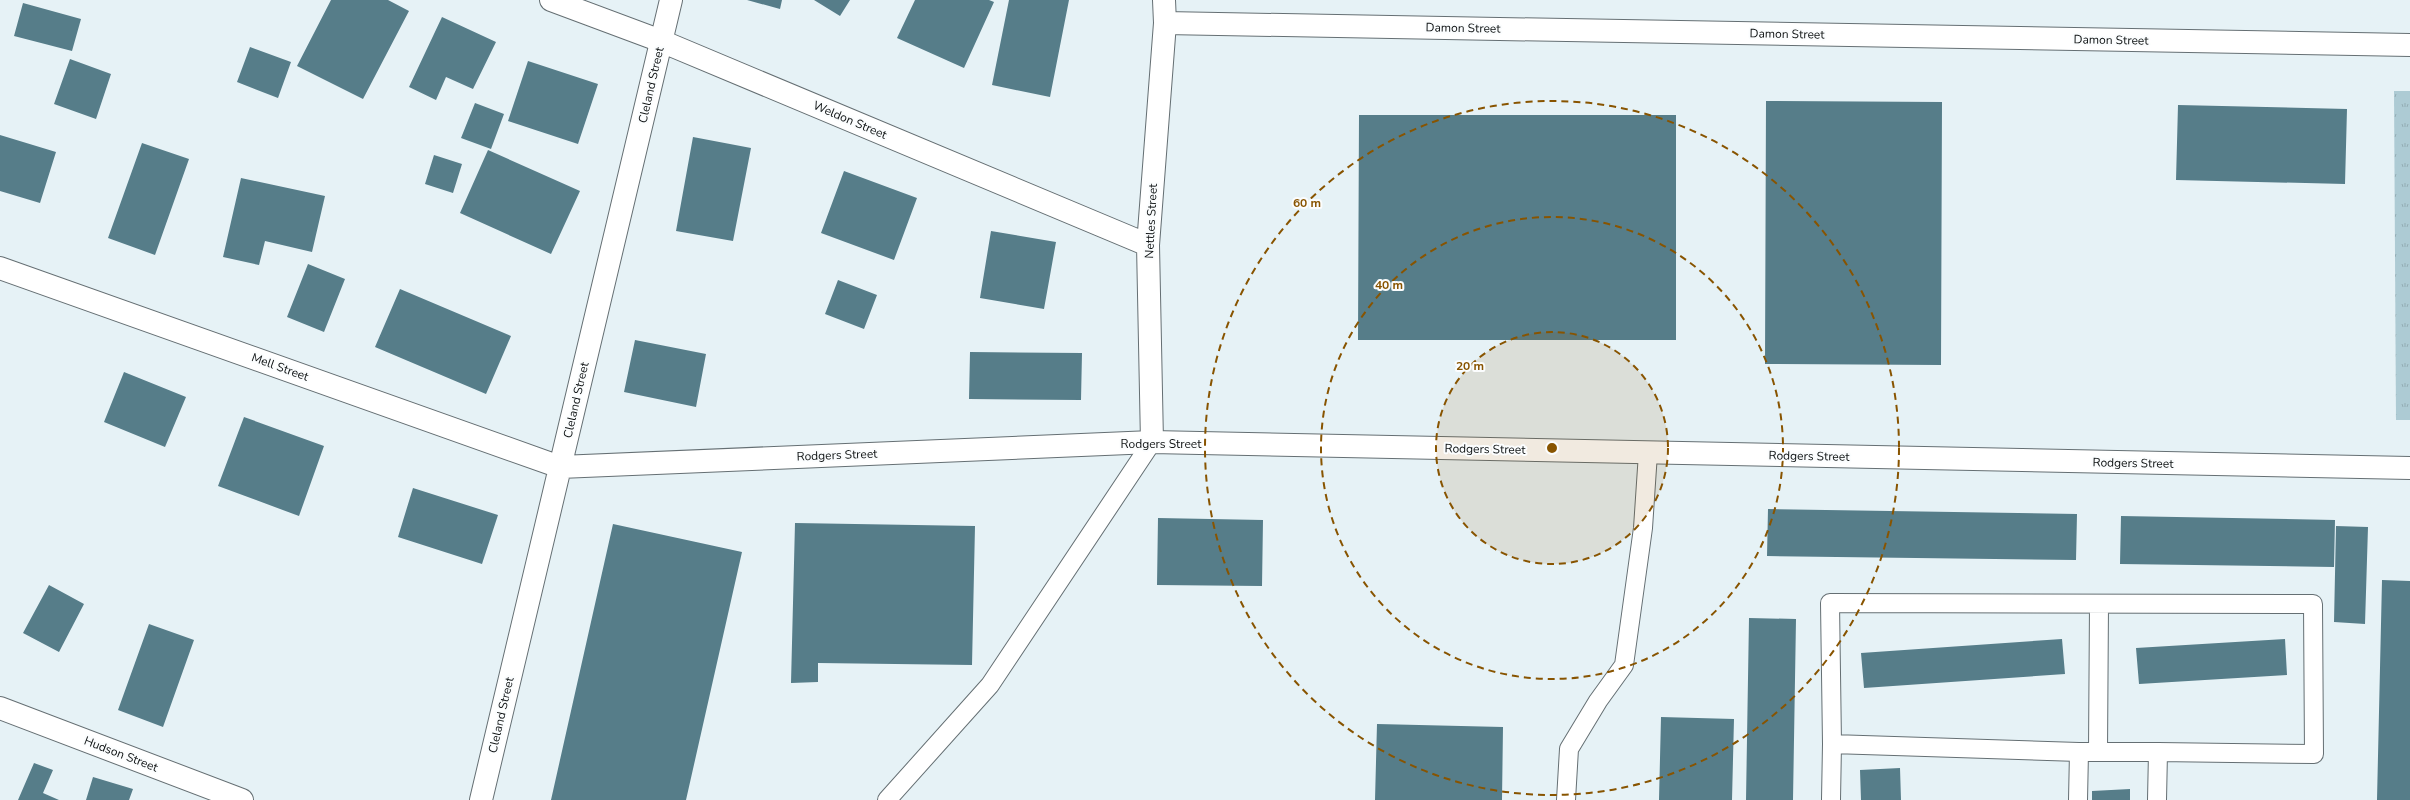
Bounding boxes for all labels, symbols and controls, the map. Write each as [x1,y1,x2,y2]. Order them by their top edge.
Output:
street label: Damon Street [1425,19,1501,37]
street label: Damon Street [1749,25,1825,43]
street label: Damon Street [2073,31,2149,49]
street label: Cleland Street [634,45,668,125]
street label: Weldon Street [811,97,890,143]
street label: Nettles Street [1141,182,1161,259]
text: 60 m [1293,195,1321,211]
text: 40 m [1375,277,1403,293]
street label: Mell Street [249,349,311,385]
text: 20 m [1456,358,1484,374]
street label: Cleland Street [559,360,593,440]
street label: Rodgers Street [1121,436,1202,452]
street label: Rodgers Street [1444,440,1526,458]
centre of rings [1545,441,1559,455]
street label: Rodgers Street [796,446,878,464]
street label: Rodgers Street [1768,447,1850,465]
street label: Rodgers Street [2092,454,2174,472]
street label: Cleland Street [484,675,518,755]
street label: Hudson Street [82,733,161,776]

